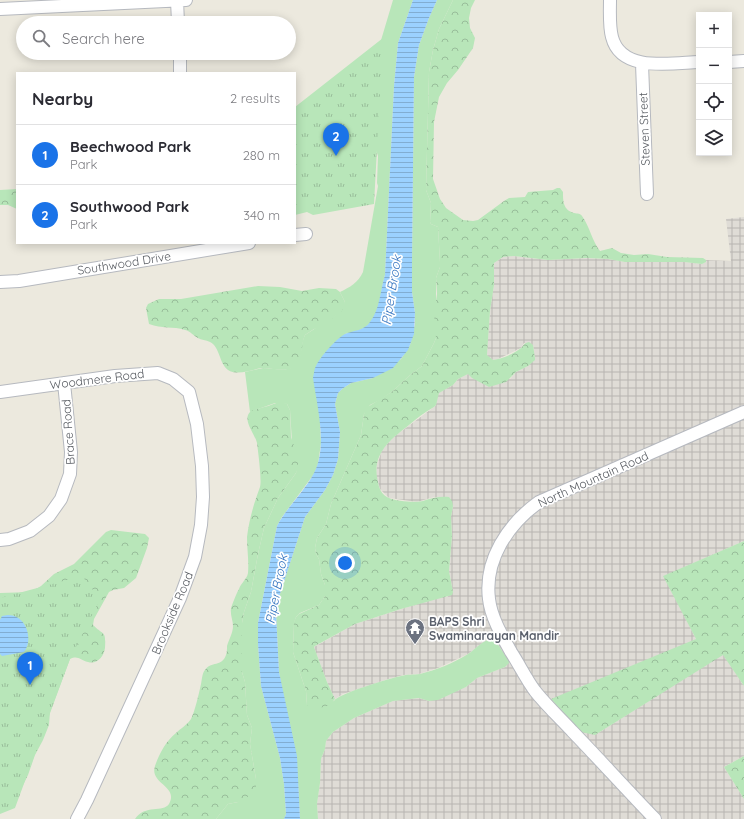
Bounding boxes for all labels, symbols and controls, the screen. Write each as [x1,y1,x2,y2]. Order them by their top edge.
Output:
map controls [696,12,732,156]
button: + [696,12,732,48]
search box [16,16,296,60]
icon: search [30,27,52,49]
text: Search here [62,29,145,48]
button: − [696,48,732,84]
button: locate [696,84,732,120]
text: Nearby [32,88,93,109]
text: 2 results [230,90,280,106]
street label: Steven Street [635,92,653,166]
button: layers [696,120,732,156]
pin: 2 [323,123,349,156]
text: Beechwood Park [70,137,191,156]
text: 1 [42,147,48,163]
text: 280 m [243,147,280,163]
text: Park [70,156,98,172]
text: Southwood Park [70,197,189,216]
text: 2 [41,207,49,223]
text: 340 m [243,207,280,223]
text: Park [70,216,98,232]
street label: Southwood Drive [76,248,172,278]
water label: Piper Brook [378,253,405,326]
street label: Woodmere Road [49,366,145,392]
street label: Brace Road [58,399,78,465]
street label: North Mountain Road [535,448,651,510]
water label: Piper Brook [261,552,291,625]
your location [335,553,355,573]
street label: Brookside Road [148,569,196,657]
place label: BAPS Shri Swaminarayan Mandir [429,614,559,643]
temple icon: BAPS Shri Swaminarayan Mandir [404,617,426,645]
pin: 1 [17,652,43,685]

